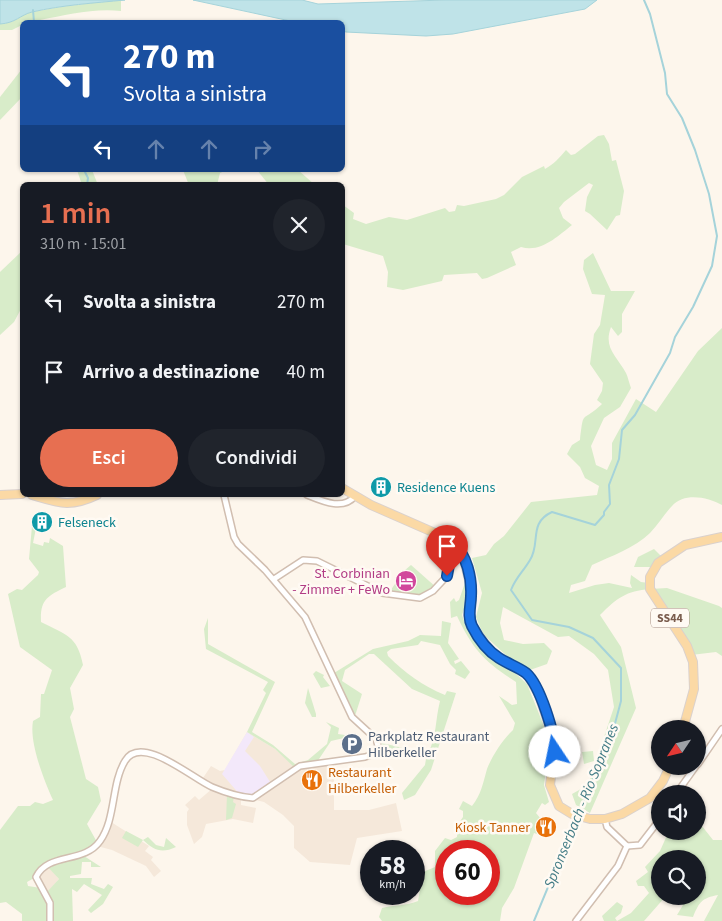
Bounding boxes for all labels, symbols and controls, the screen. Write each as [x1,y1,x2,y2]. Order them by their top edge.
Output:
text: 270 m [123,32,215,82]
icon: left [40,40,105,105]
text: Svolta a sinistra [123,78,267,110]
icon: left [89,135,117,163]
icon: ahead [142,135,170,163]
icon: ahead [195,135,223,163]
icon: right [248,135,276,163]
text: 1 min [40,192,111,235]
button: close [273,199,325,251]
text: 310 m · 15:01 [40,233,127,255]
icon: left [40,288,68,316]
text: Svolta a sinistra [83,289,216,316]
text: 270 m [277,289,325,316]
icon: arrive [40,358,68,386]
text: Arrivo a destinazione [83,359,260,386]
text: 40 m [287,359,325,386]
button: Esci [40,429,178,487]
button: Condividi [188,429,325,487]
building icon: Residence Kuens [369,475,393,499]
place label: Residence Kuens [397,478,495,498]
building icon: Felseneck [30,510,54,534]
place label: Felseneck [58,513,116,533]
pin [426,525,468,576]
icon: arrive [433,532,461,560]
place label: St. Corbinian - Zimmer + FeWo [292,564,390,600]
hotel icon: St. Corbinian - Zimmer + FeWo [394,569,418,593]
road number: SS44 [651,608,689,628]
north arrow [651,720,706,775]
map controls [651,720,706,905]
water label: Spronserbach - Rio Sopranes [539,721,624,891]
position arrow [528,725,580,777]
place label: Parkplatz Restaurant Hilberkeller [368,727,490,763]
parking icon: Parkplatz Restaurant Hilberkeller [340,732,364,756]
place label: Restaurant Hilberkeller [328,763,396,799]
restaurant icon: Restaurant Hilberkeller [300,768,324,792]
button: sound [651,785,706,840]
restaurant icon: Kiosk Tanner [534,815,558,839]
place label: Kiosk Tanner [455,818,530,838]
speed limit sign: 60 [435,840,500,905]
text: 58 [379,848,406,884]
button: search [651,850,706,905]
text: km/h [379,876,406,893]

